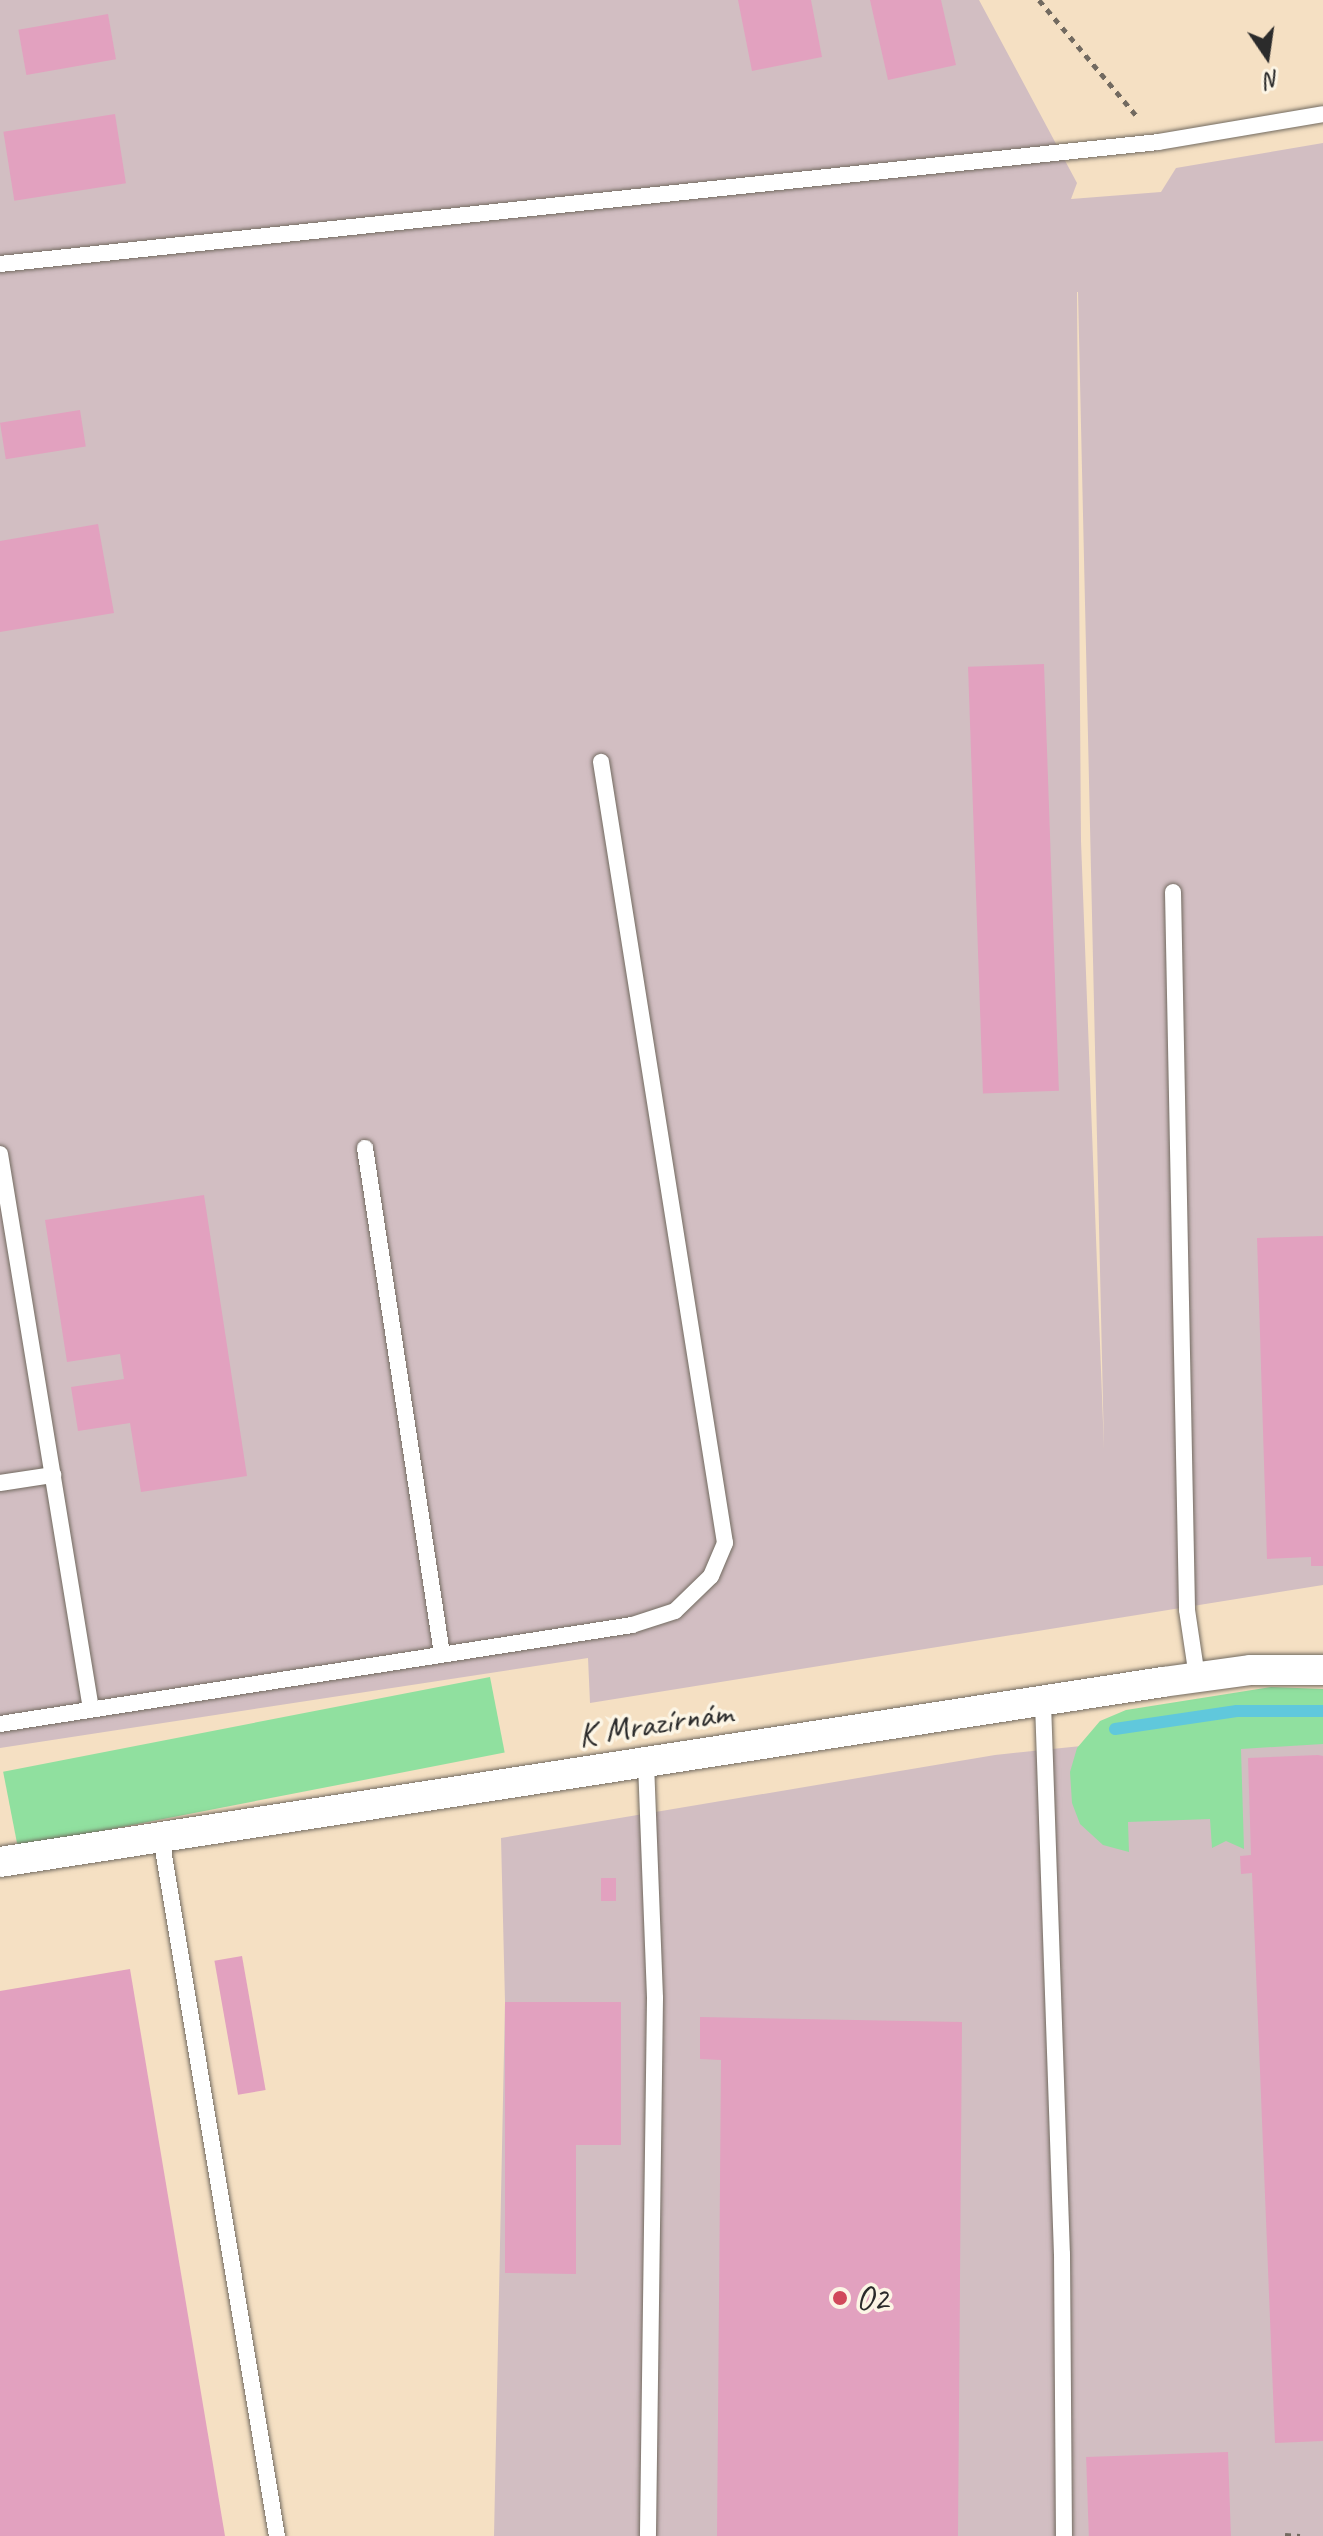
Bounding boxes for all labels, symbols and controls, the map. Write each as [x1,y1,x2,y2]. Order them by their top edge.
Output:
north arrow [1227,16,1307,96]
text: N [1263,64,1282,95]
street label: K Mrazírnám [575,1691,735,1755]
place label: O2 [856,2278,888,2318]
marker: O2 [831,2289,849,2307]

